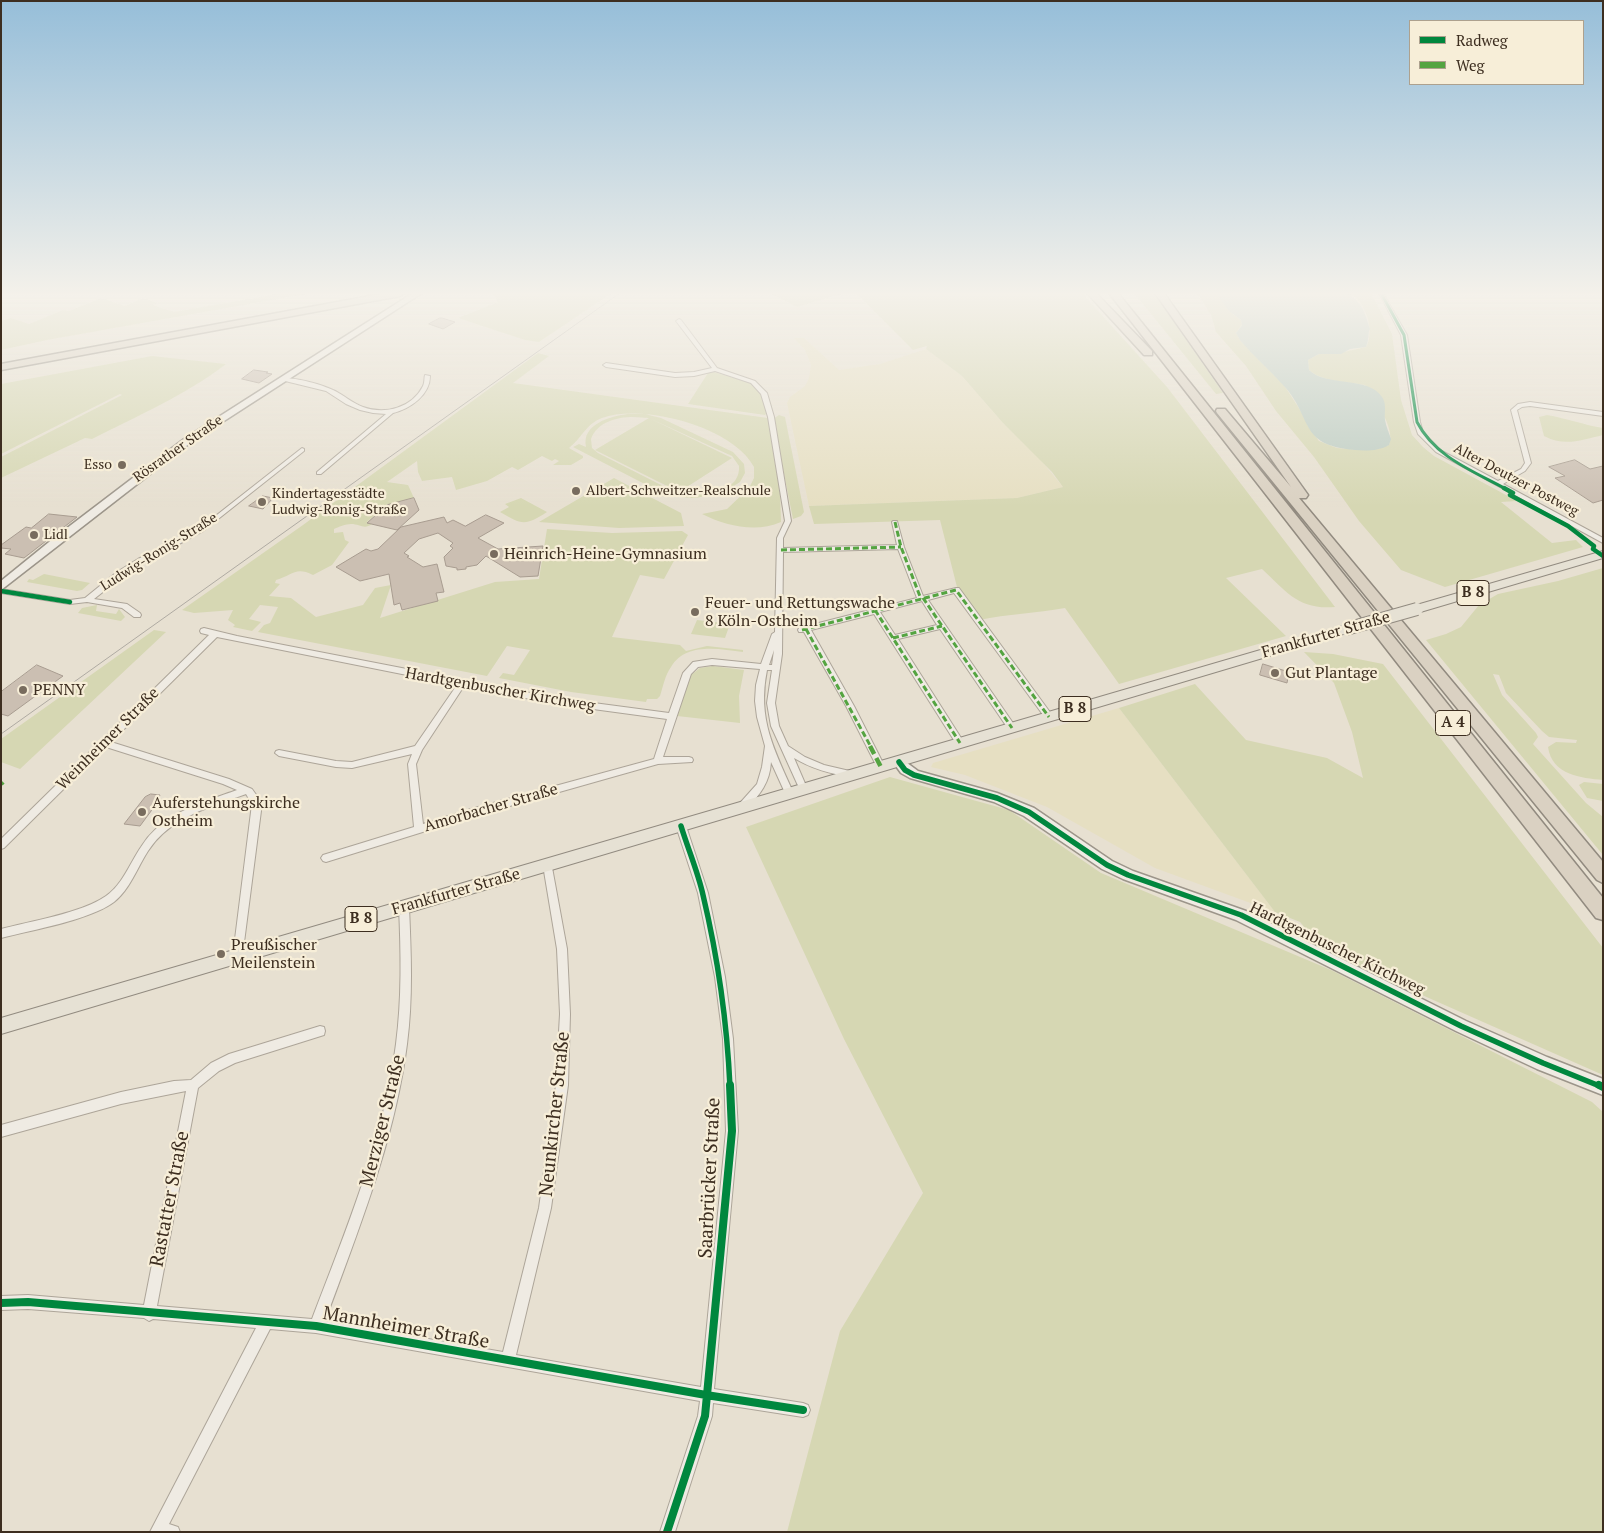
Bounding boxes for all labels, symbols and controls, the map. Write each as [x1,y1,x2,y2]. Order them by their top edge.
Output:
legend [1409,20,1584,85]
text: Radweg [1456,30,1508,50]
text: Weg [1456,55,1484,75]
street label: Rösrather Straße [130,412,226,486]
street label: Alter Deutzer Postweg [1451,440,1581,520]
place label: Esso [84,457,112,473]
marker: Esso [116,459,128,471]
place label: Albert-Schweitzer-Realschule [586,483,771,499]
marker: Albert-Schweitzer-Realschule [570,485,582,497]
place label: Kindertagesstädte Ludwig-Ronig-Straße [272,486,407,518]
marker: Kindertagesstädte Ludwig-Ronig-Straße [256,496,268,508]
street label: Ludwig-Ronig-Straße [97,509,221,595]
place label: Lidl [44,527,68,543]
marker: Lidl [28,529,40,541]
place label: Heinrich-Heine-Gymnasium [504,544,707,564]
marker: Heinrich-Heine-Gymnasium [488,548,500,560]
road number: B 8 [1457,580,1489,606]
place label: Feuer- und Rettungswache 8 Köln-Ostheim [705,593,895,631]
marker: Feuer- und Rettungswache 8 Köln-Ostheim [689,606,701,618]
street label: Frankfurter Straße [1260,608,1392,662]
place label: Gut Plantage [1285,663,1377,683]
street label: Hardtgenbuscher Kirchweg [404,664,596,716]
marker: Gut Plantage [1269,667,1281,679]
place label: PENNY [33,680,86,700]
marker: PENNY [17,684,29,696]
street label: Weinheimer Straße [53,684,163,794]
road number: B 8 [1059,696,1091,722]
road number: A 4 [1436,710,1470,736]
street label: Amorbacher Straße [422,780,560,836]
place label: Auferstehungskirche Ostheim [152,793,300,831]
marker: Auferstehungskirche Ostheim [136,806,148,818]
street label: Frankfurter Straße [390,865,522,919]
street label: Hardtgenbuscher Kirchweg [1246,898,1428,1000]
road number: B 8 [345,906,377,932]
place label: Preußischer Meilenstein [231,935,317,973]
marker: Preußischer Meilenstein [215,948,227,960]
street label: Neunkircher Straße [535,1030,575,1198]
street label: Merziger Straße [356,1052,410,1190]
street label: Saarbrücker Straße [694,1097,726,1259]
street label: Rastatter Straße [146,1129,194,1269]
street label: Mannheimer Straße [321,1302,491,1354]

